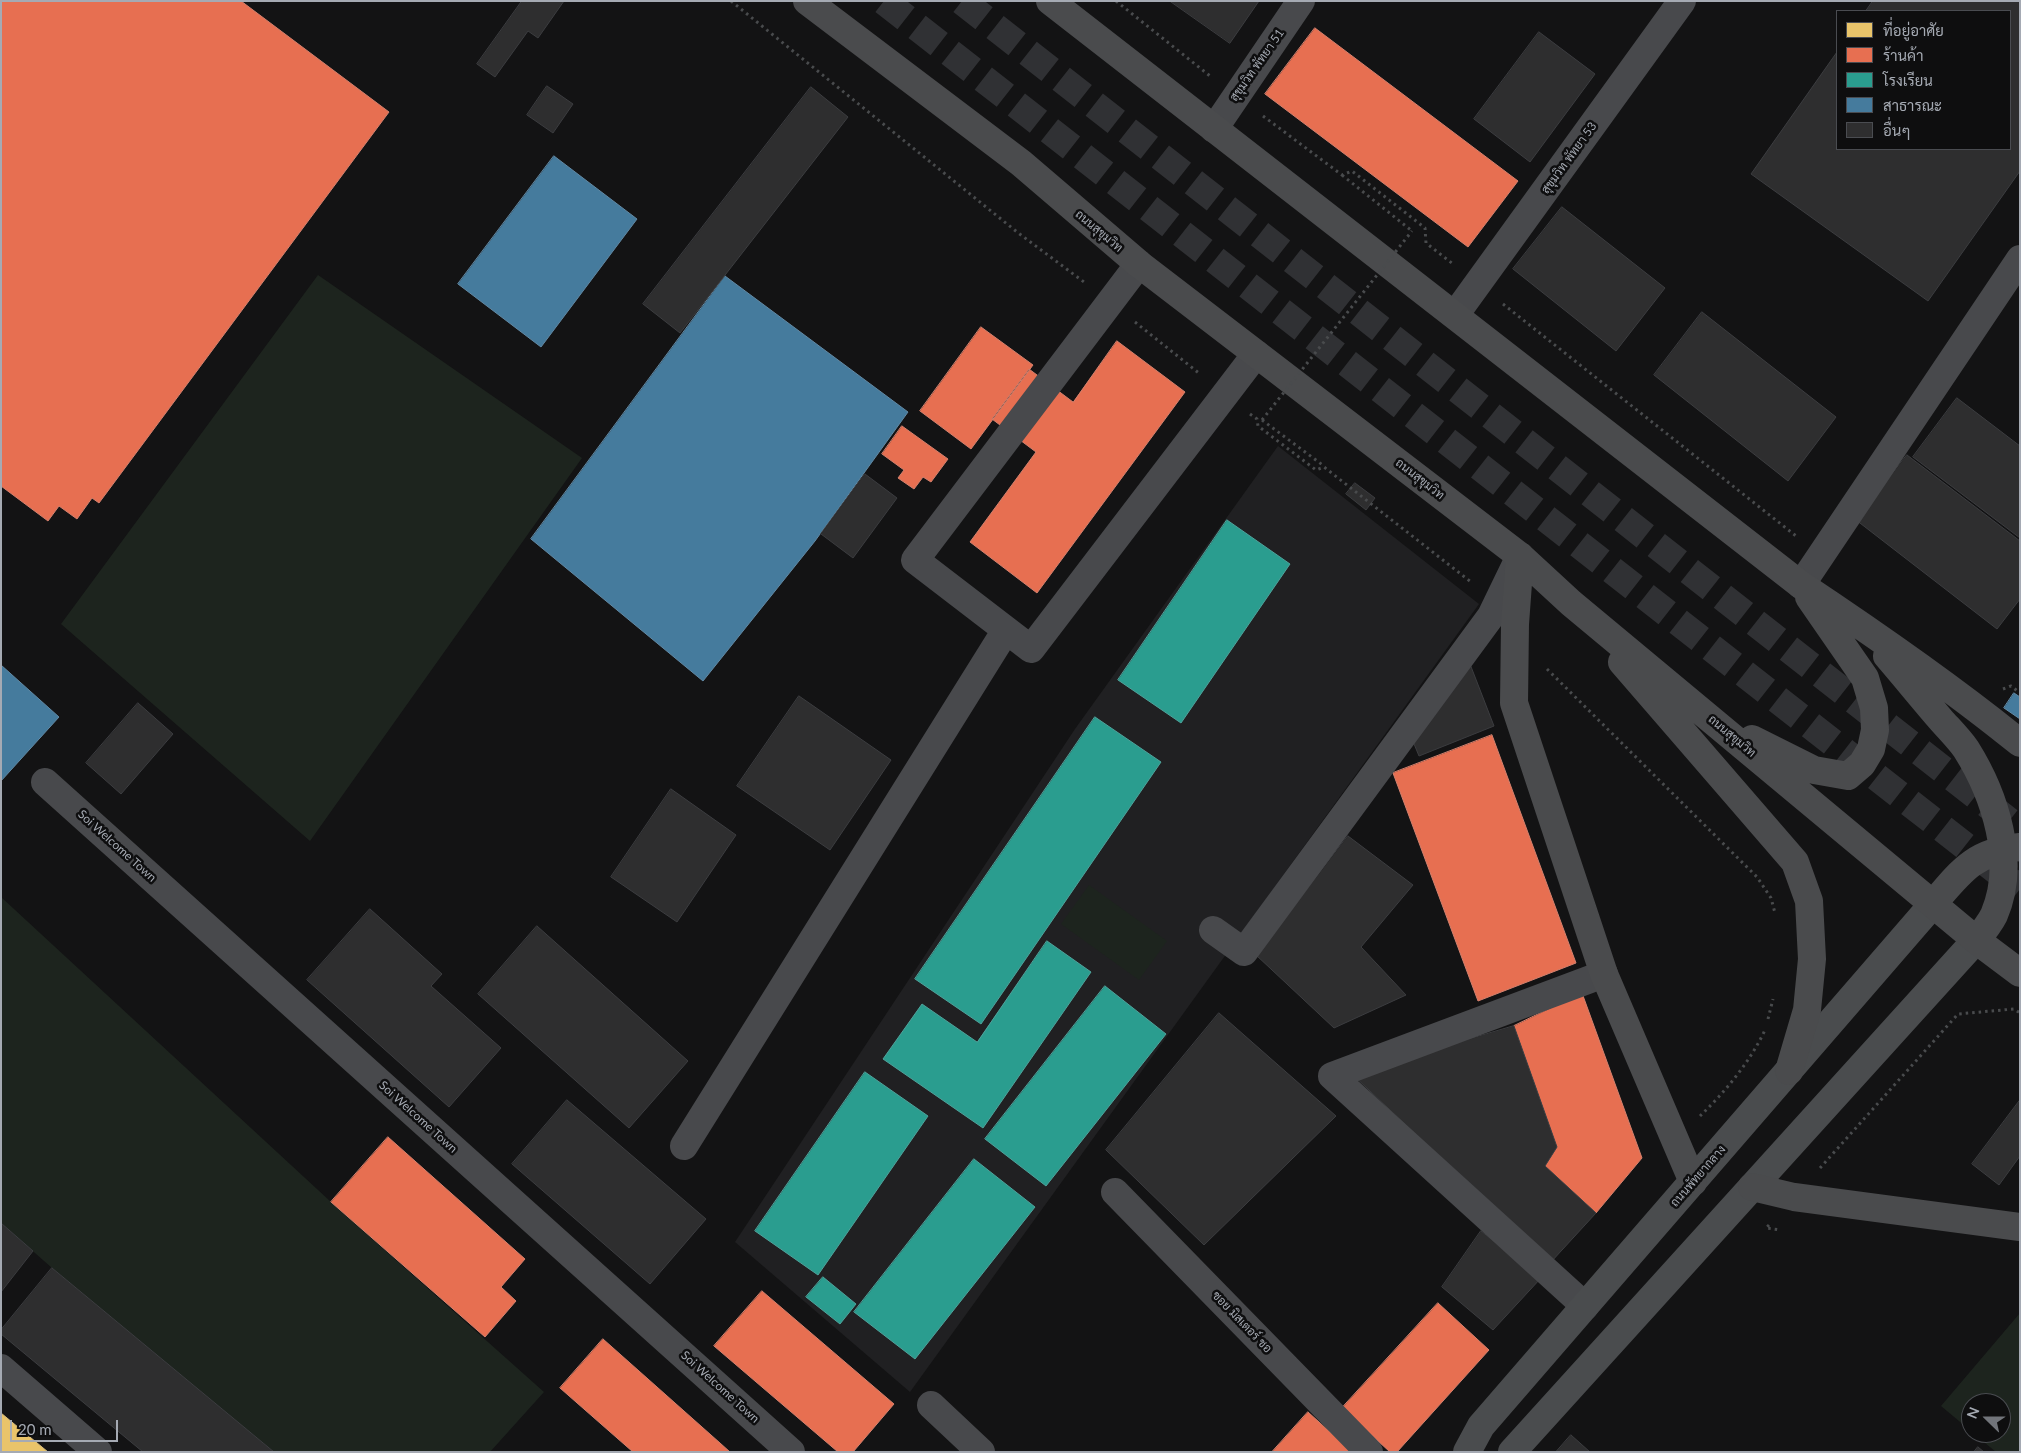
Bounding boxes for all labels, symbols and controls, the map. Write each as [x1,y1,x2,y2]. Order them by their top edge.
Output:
legend [1836,10,2011,150]
text: ที่อยู่อาศัย [1883,21,1944,39]
street label: สุขุมวิท พัทยา 51 [1227,26,1287,104]
text: ร้านค้า [1883,46,1923,64]
text: โรงเรียน [1883,71,1933,89]
text: สาธารณะ [1883,96,1942,114]
street label: สุขุมวิท พัทยา 53 [1538,119,1600,197]
text: อื่นๆ [1883,121,1911,139]
street label: ถนนสุขุมวิท [1072,207,1126,255]
street label: ถนนสุขุมวิท [1393,456,1447,502]
street label: ถนนสุขุมวิท [1705,712,1759,760]
street label: Soi Welcome Town [75,807,159,885]
street label: Soi Welcome Town [376,1078,460,1156]
street label: ถนนพัทยากลาง [1667,1142,1729,1210]
street label: ซอย มิสเตอร์ ชอ [1209,1288,1275,1356]
street label: Soi Welcome Town [678,1348,762,1426]
north arrow [1961,1393,2011,1443]
text: N [1963,1404,1982,1421]
scale bar [12,1410,120,1442]
text: 20 m [18,1420,52,1438]

